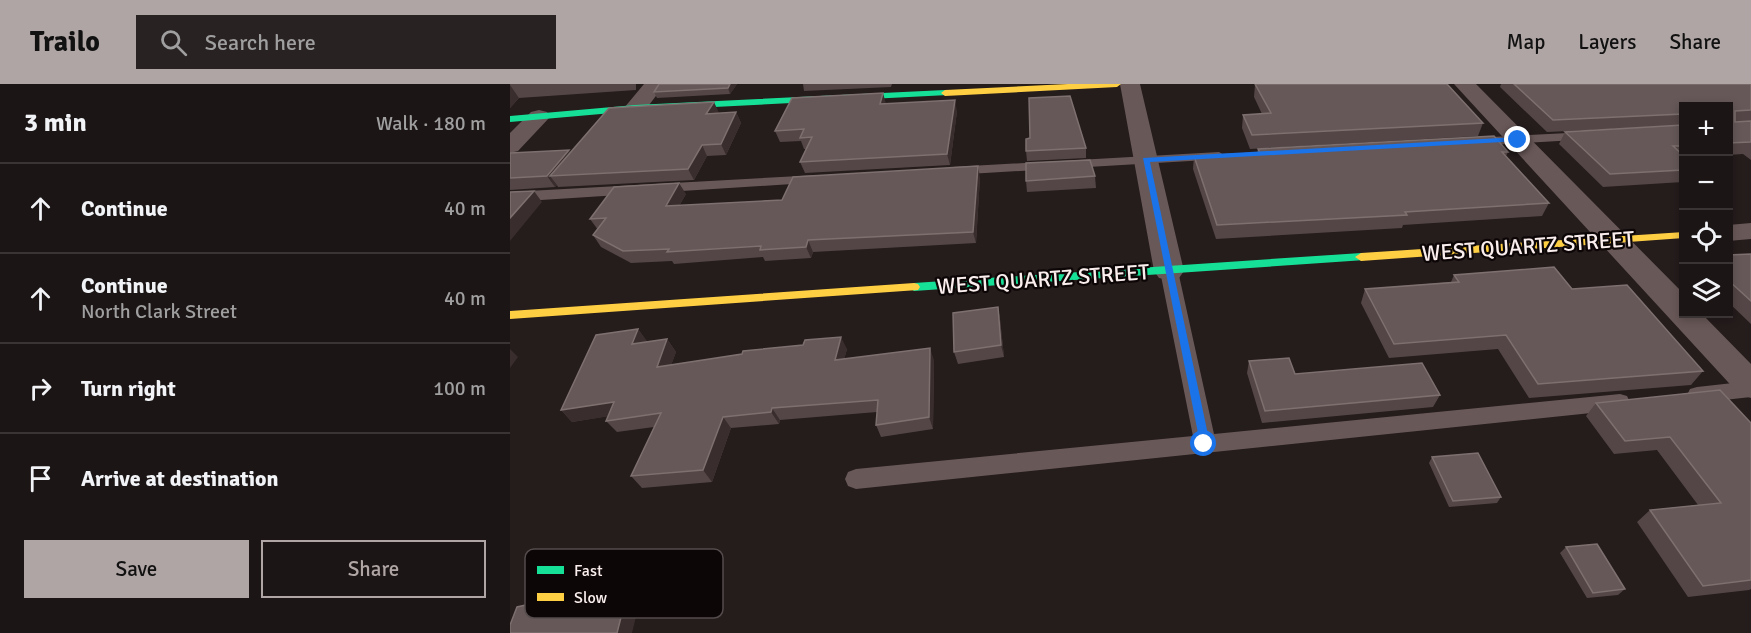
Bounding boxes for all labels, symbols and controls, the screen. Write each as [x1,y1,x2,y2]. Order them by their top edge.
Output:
search box [136,15,556,69]
text: Trailo [30,25,100,59]
icon: search [157,26,190,59]
text: Search here [205,29,316,56]
text: Map [1507,29,1545,55]
text: Layers [1578,29,1636,55]
text: Share [1669,29,1721,55]
map controls [1679,102,1733,318]
button: + [1679,102,1733,156]
text: 3 min [24,107,87,139]
text: Walk · 180 m [376,111,486,136]
route end [1504,126,1530,152]
button: − [1679,156,1733,210]
icon: ahead [24,192,57,225]
text: Continue [81,195,168,222]
text: 40 m [444,196,486,221]
button: locate [1679,210,1733,264]
street label: WEST QUARTZ STREET [1421,225,1635,267]
street label: WEST QUARTZ STREET [936,258,1150,300]
button: layers [1679,264,1733,318]
text: Continue [81,272,168,299]
icon: ahead [24,282,57,315]
text: 40 m [444,286,486,311]
text: North Clark Street [81,299,237,324]
icon: right [24,372,57,405]
text: Turn right [81,375,176,402]
text: 100 m [433,376,486,401]
route start [1190,430,1216,456]
icon: arrive [24,462,57,495]
text: Arrive at destination [81,465,278,492]
button: Save [24,540,249,598]
button: Share [261,540,486,598]
legend [525,549,723,618]
text: Fast [574,561,603,581]
text: Slow [574,588,608,608]

